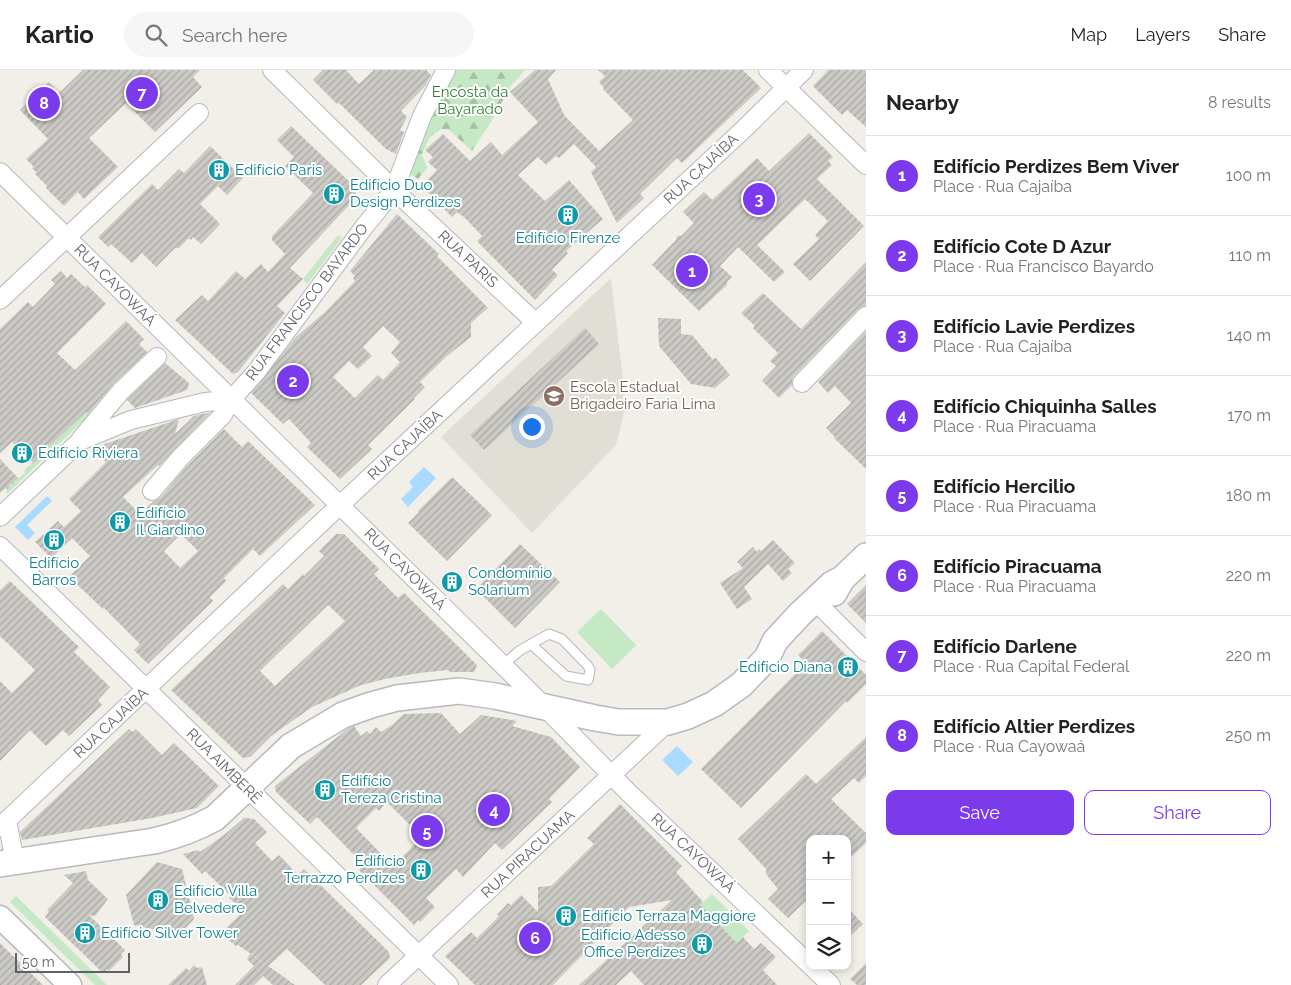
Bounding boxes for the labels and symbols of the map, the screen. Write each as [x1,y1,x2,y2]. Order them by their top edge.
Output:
pin: 7 [126,74,158,112]
park label: Encosta da Bayarado [432,83,508,118]
pin: 8 [28,84,60,122]
street label: RUA CAJAÍBA [660,130,742,208]
building icon: Edifício Paris [207,158,231,182]
place label: Edifício Paris [235,161,322,179]
place label: Edifício Duo Design Perdizes [350,176,461,211]
pin: 3 [743,180,775,218]
building icon: Edifício Duo Design Perdizes [322,182,346,206]
building icon: Edifício Firenze [556,203,580,227]
street label: RUA FRANCISCO BAYARDO [242,220,372,384]
street label: RUA PARIS [434,227,502,291]
place label: Edifício Firenze [516,229,621,247]
street label: RUA CAYOWAÁ [70,240,160,330]
pin: 1 [676,252,708,290]
pin: 2 [277,362,309,400]
place label: Escola Estadual Brigadeiro Faria Lima [570,378,716,413]
school or university icon: Escola Estadual Brigadeiro Faria Lima [542,384,566,408]
street label: RUA CAJAÍBA [364,406,446,484]
your location [519,414,545,440]
building icon: Edifício Riviera [10,441,34,465]
place label: Edifício Riviera [38,444,138,462]
place label: Edifício Il Giardino [136,504,205,539]
building icon: Edifício Il Giardino [108,510,132,534]
street label: RUA CAYOWAÁ [360,524,450,614]
building icon: Edifício Barros [42,528,66,552]
place label: Edifício Barros [29,554,79,589]
place label: Condomínio Solarium [468,564,552,599]
building icon: Condomínio Solarium [440,570,464,594]
building icon: Edifício Diana [836,655,860,679]
place label: Edifício Diana [739,658,832,676]
street label: RUA CAJAÍBA [70,684,152,762]
street label: RUA AIMBERÊ [183,725,265,807]
place label: Edifício Tereza Cristina [341,772,442,807]
building icon: Edifício Tereza Cristina [313,778,337,802]
pin: 4 [478,791,510,829]
street label: RUA PIRACUAMA [477,806,579,902]
street label: RUA CAYOWAÁ [647,809,739,897]
pin: 5 [411,812,443,850]
place label: Edifício Terrazzo Perdizes [284,852,405,887]
building icon: Edifício Terrazzo Perdizes [409,858,433,882]
place label: Edifício Villa Belvedere [174,882,257,917]
building icon: Edifício Villa Belvedere [146,888,170,912]
building icon: Edifício Terraza Maggiore [554,904,578,928]
place label: Edifício Terraza Maggiore [582,907,756,925]
pin: 6 [519,919,551,957]
building icon: Edifício Silver Tower [73,921,97,945]
place label: Edifício Silver Tower [101,924,239,942]
place label: Edifício Adesso Office Perdizes [581,926,686,961]
building icon: Edifício Adesso Office Perdizes [690,932,714,956]
scale bar [15,950,130,973]

